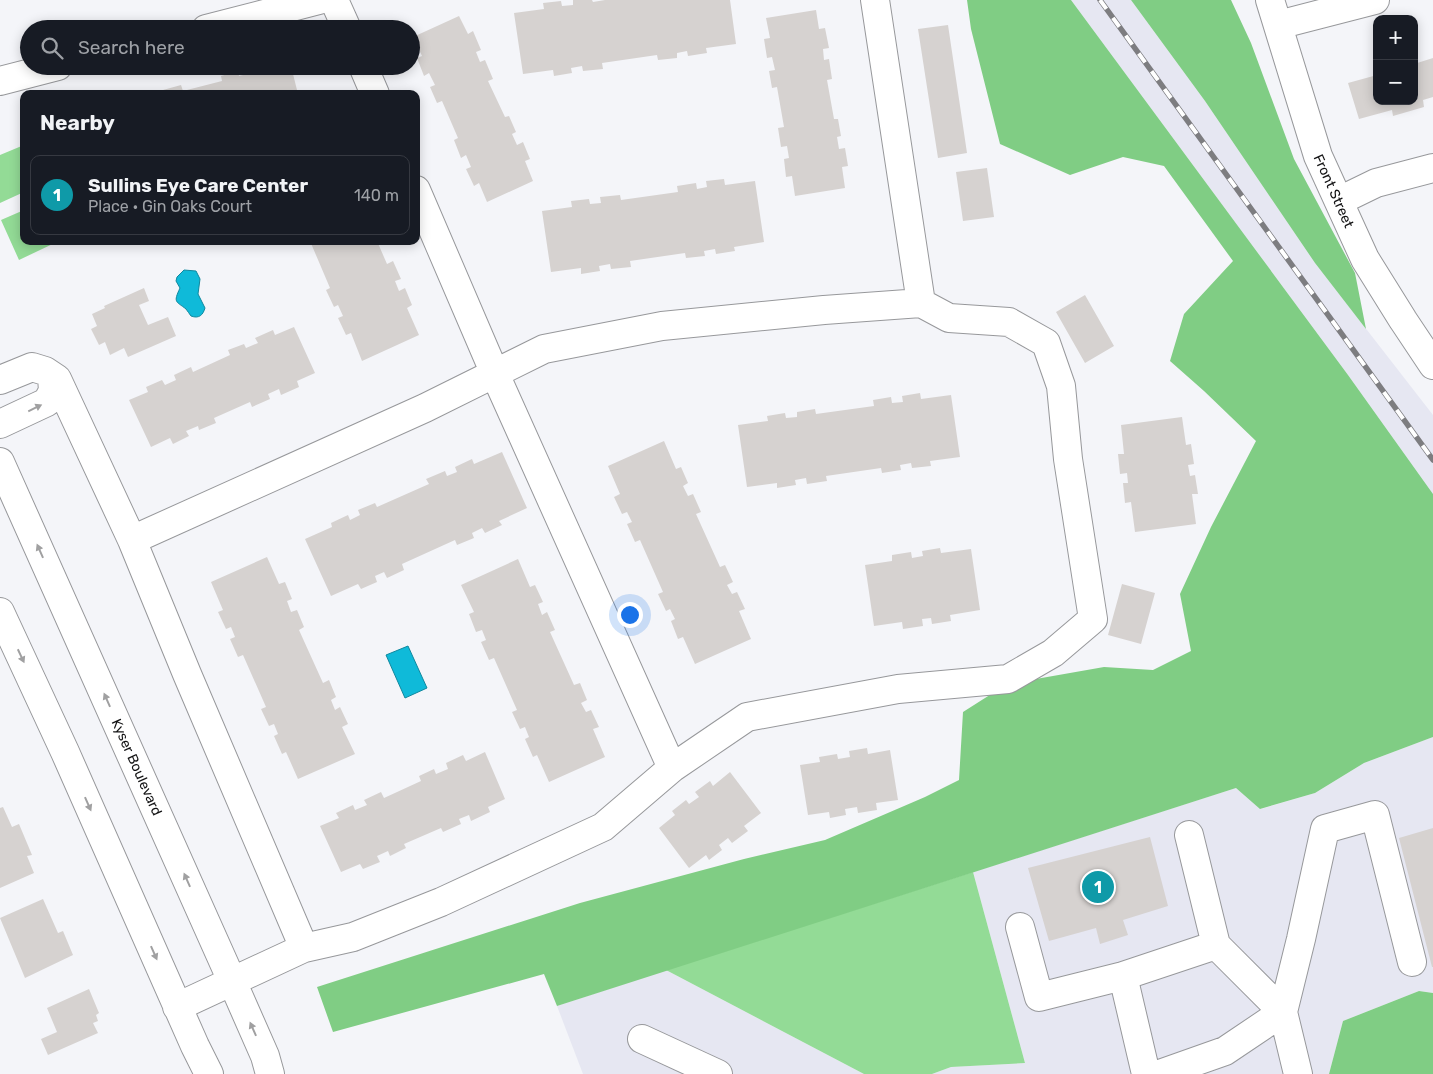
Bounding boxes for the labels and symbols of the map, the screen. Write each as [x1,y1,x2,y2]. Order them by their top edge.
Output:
street label: Front Street [1310,152,1358,231]
one-way arrow [28,403,43,412]
one-way arrow [36,544,44,558]
your location [617,602,643,628]
one-way arrow [17,649,25,663]
one-way arrow [102,693,110,707]
street label: Kyser Boulevard [108,716,165,818]
one-way arrow [85,797,93,811]
pin: 1 [1082,868,1114,906]
one-way arrow [183,873,191,887]
one-way arrow [150,946,158,960]
one-way arrow [248,1022,256,1036]

